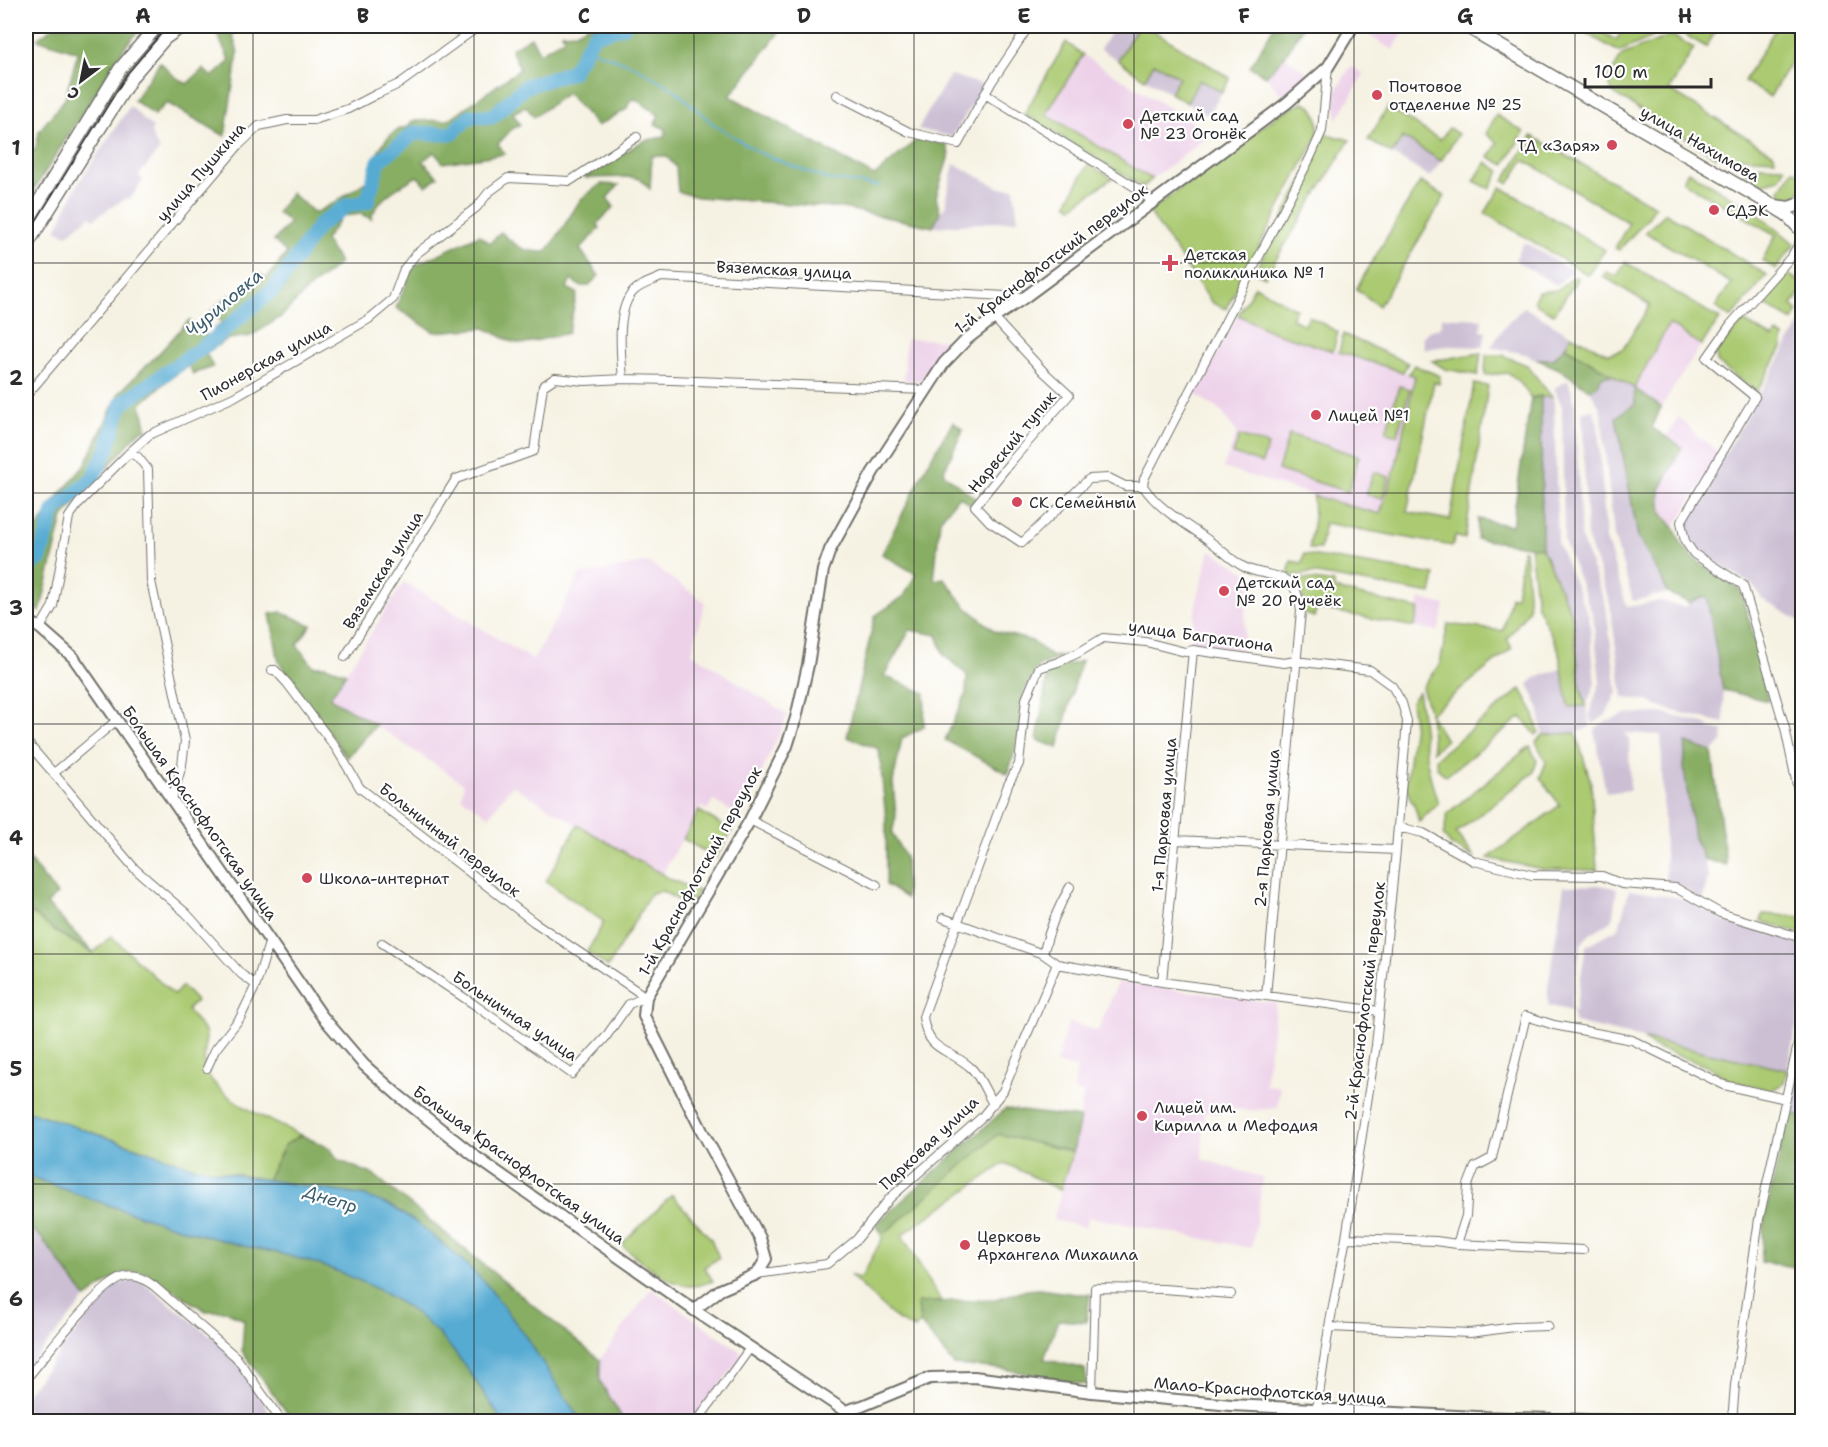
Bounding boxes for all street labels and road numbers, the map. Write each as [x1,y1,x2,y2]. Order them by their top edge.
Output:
street label: улица Нахимова [1636,101,1764,187]
street label: улица Пушкина [152,118,250,226]
street label: 1-й Краснофлотский переулок [950,179,1152,339]
street label: Вяземская улица [716,256,852,284]
street label: Пионерская улица [197,316,335,406]
street label: Нарвский тупик [963,386,1061,497]
street label: Вяземская улица [338,507,428,633]
street label: улица Багратиона [1127,615,1275,657]
street label: Большая Краснофлотская улица [118,702,282,924]
street label: 1-я Парковая улица [1147,737,1181,893]
street label: 2-я Парковая улица [1250,748,1284,908]
street label: 1-й Краснофлотский переулок [633,762,767,980]
street label: Больничный переулок [375,778,525,902]
street label: 2-й Краснофлотский переулок [1340,880,1390,1122]
street label: Больничная улица [448,966,582,1066]
street label: Большая Краснофлотская улица [409,1081,629,1249]
street label: Парковая улица [875,1092,983,1194]
street label: Мало-Краснофлотская улица [1153,1372,1387,1410]

